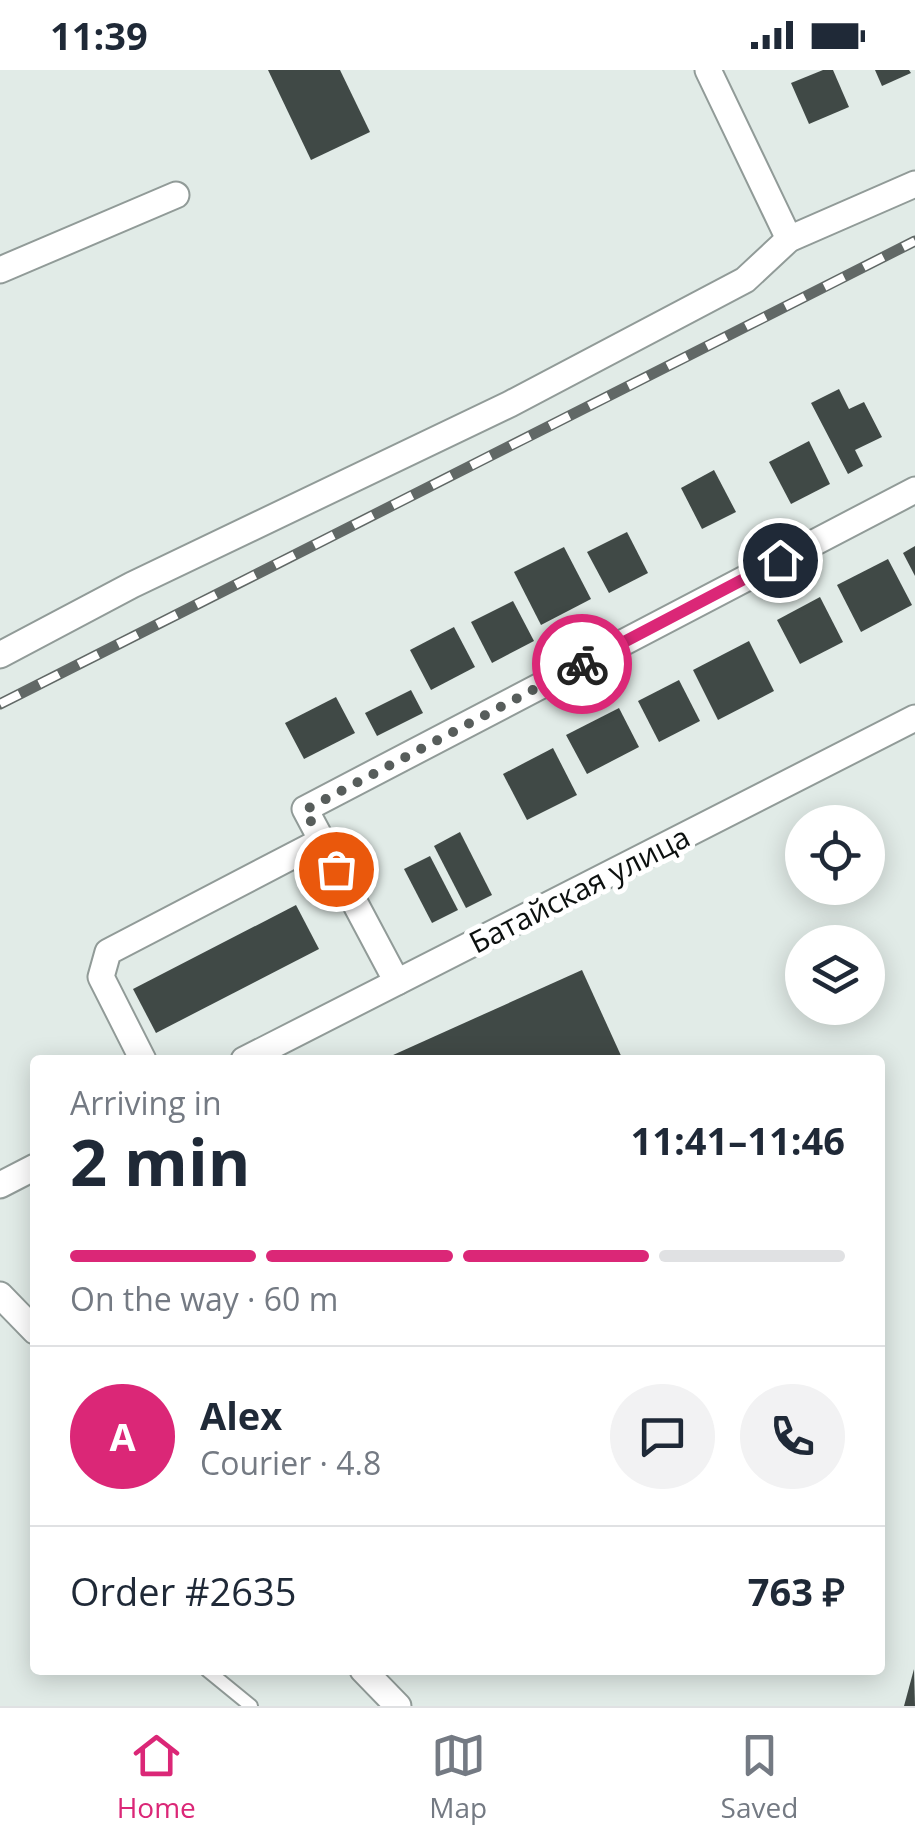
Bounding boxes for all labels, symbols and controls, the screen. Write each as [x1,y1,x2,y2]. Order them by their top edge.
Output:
text: 11:39 [50,9,148,61]
pin [738,518,823,603]
icon: home [753,533,808,588]
courier [532,614,632,714]
icon: bike [555,637,610,692]
map controls [785,805,885,1025]
button: locate [785,805,885,905]
street label: Батайская улица [462,816,696,962]
pin [294,827,379,912]
icon: bag [309,842,364,897]
button: layers [785,925,885,1025]
text: Arriving in [70,1081,222,1124]
text: 11:41–11:46 [631,1114,845,1166]
text: 2 min [70,1117,250,1205]
text: On the way · 60 m [70,1277,338,1320]
button: chat [610,1384,715,1489]
button: phone [740,1384,845,1489]
text: Alex [200,1389,282,1441]
text: A [109,1410,136,1462]
text: Courier · 4.8 [200,1441,381,1484]
text: Order #2635 [70,1565,297,1617]
text: 763 ₽ [748,1565,845,1617]
tab: Home [117,1728,196,1826]
tab: Map [429,1728,487,1826]
tab: Saved [721,1728,798,1826]

